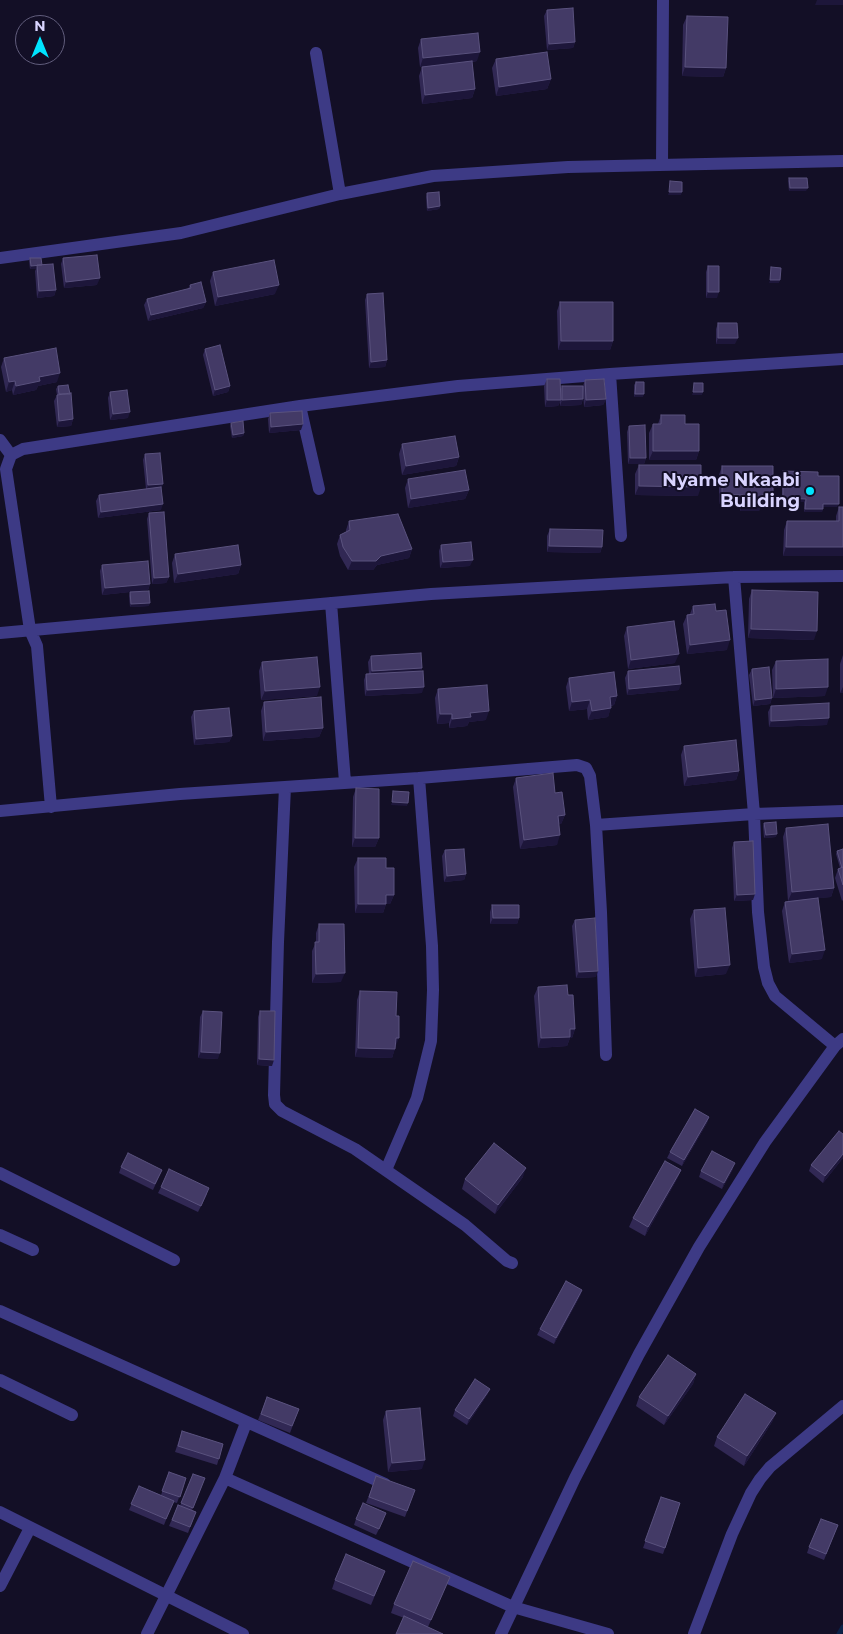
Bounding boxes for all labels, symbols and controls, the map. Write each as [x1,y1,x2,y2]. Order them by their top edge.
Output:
north arrow [15,15,65,65]
text: N [34,17,46,35]
place label: Nyame Nkaabi Building [662,470,800,512]
marker: Nyame Nkaabi Building [804,485,816,497]

